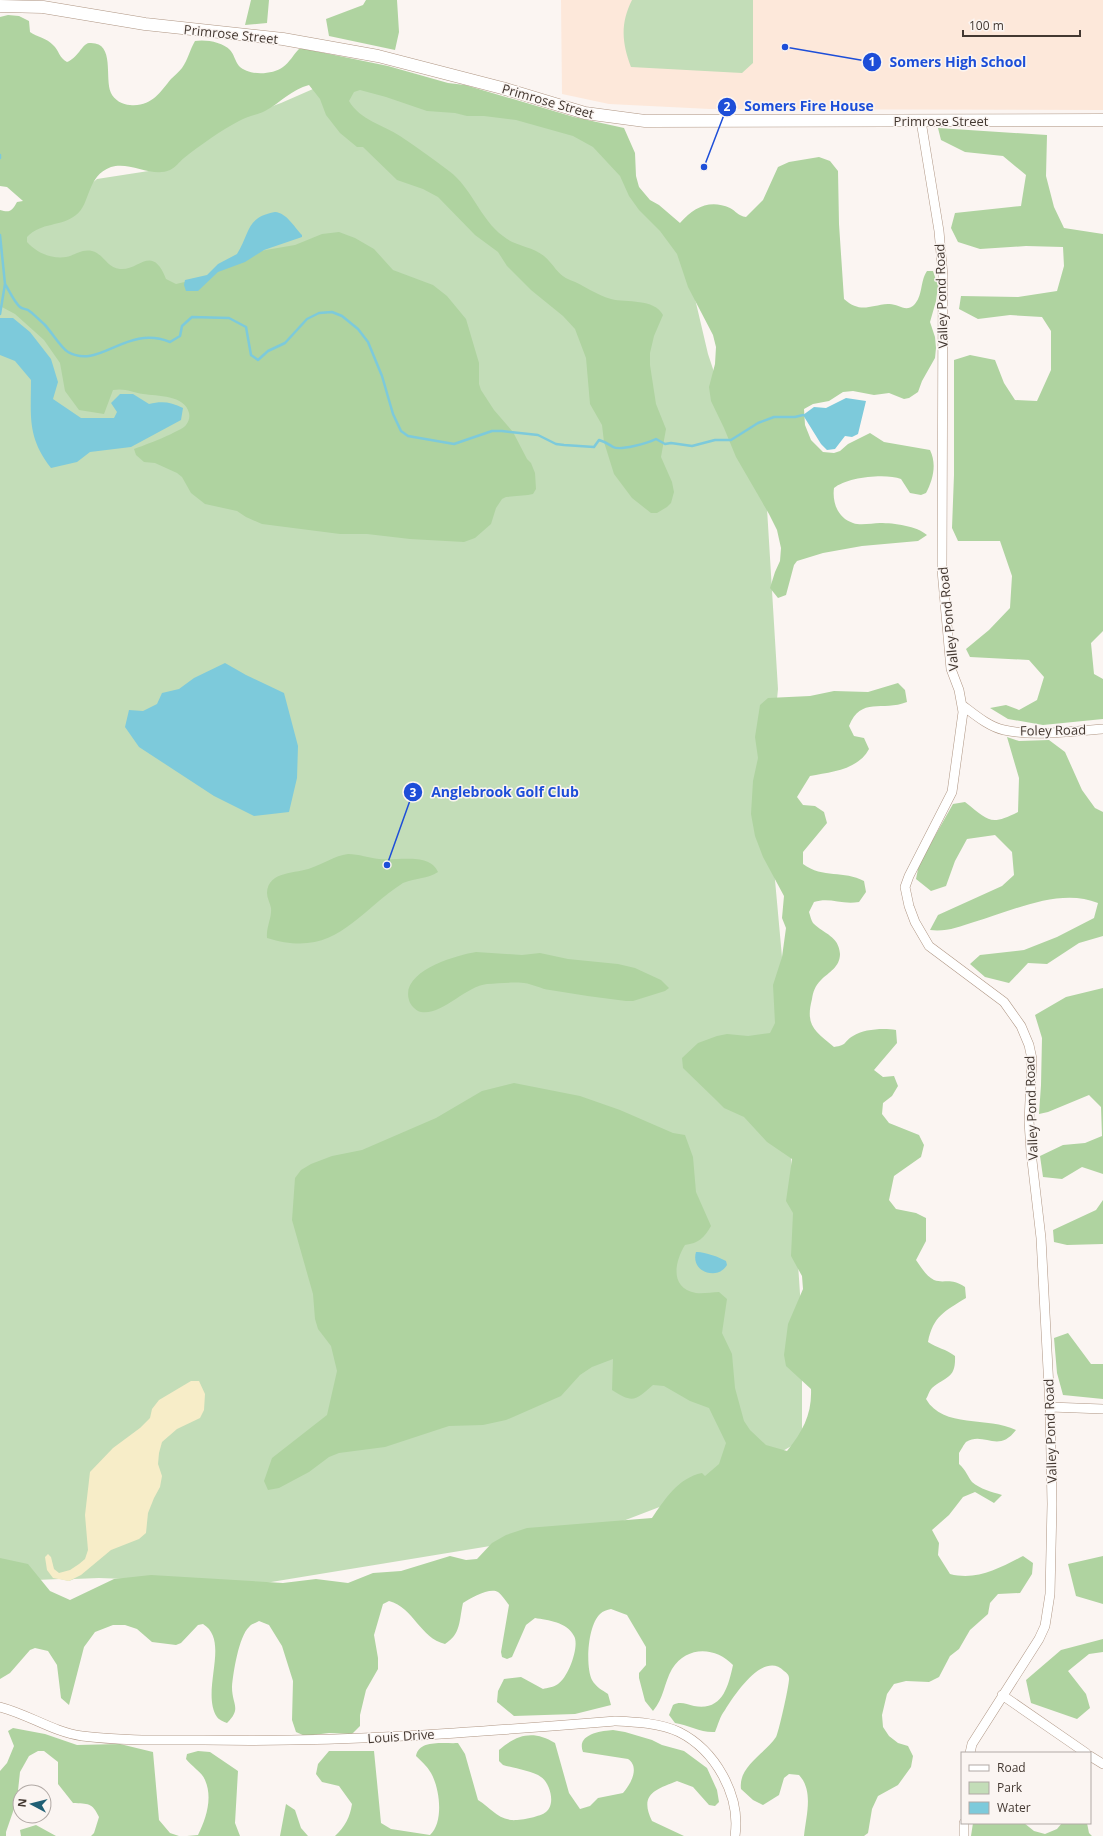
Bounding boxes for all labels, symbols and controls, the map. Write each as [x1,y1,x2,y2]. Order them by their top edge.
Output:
scale bar [963,12,1080,38]
text: 100 m [969,17,1004,34]
street label: Primrose Street [183,20,279,48]
callout: Somers High School [862,49,1034,75]
text: Somers High School [890,52,1026,71]
text: 1 [869,53,875,70]
street label: Primrose Street [500,79,596,123]
callout: Somers Fire House [717,94,882,120]
text: Somers Fire House [744,96,874,115]
text: 2 [724,98,731,115]
street label: Primrose Street [894,112,989,130]
street label: Valley Pond Road [930,243,952,349]
street label: Valley Pond Road [934,566,962,672]
street label: Foley Road [1020,720,1086,740]
callout: Anglebrook Golf Club [403,779,587,805]
text: Anglebrook Golf Club [431,782,579,801]
text: 3 [410,784,417,801]
street label: Valley Pond Road [1020,1055,1042,1161]
street label: Valley Pond Road [1039,1378,1061,1484]
street label: Louis Drive [367,1725,435,1747]
legend [961,1752,1091,1824]
text: Road [997,1759,1026,1776]
text: Park [997,1779,1023,1796]
north arrow [12,1784,52,1824]
text: N [14,1797,30,1808]
text: Water [997,1799,1031,1816]

